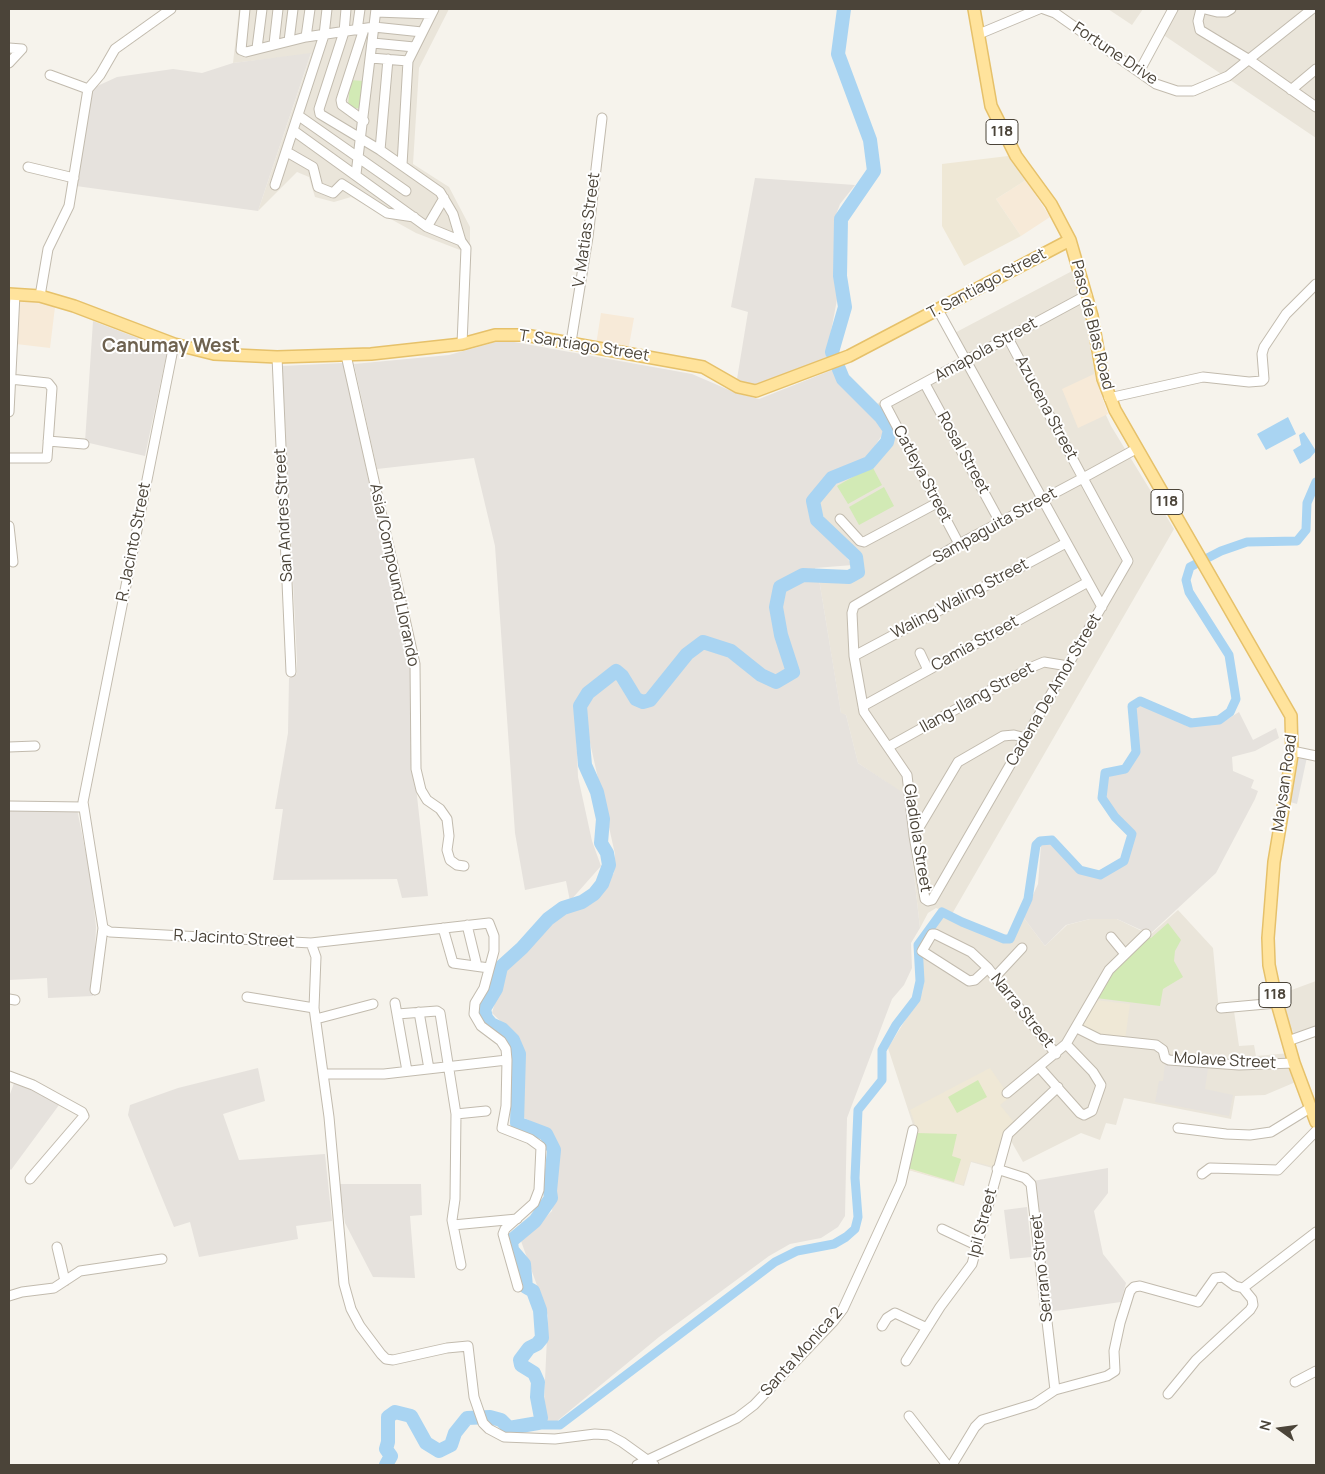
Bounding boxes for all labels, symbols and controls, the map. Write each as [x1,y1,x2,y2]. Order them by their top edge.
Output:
street label: Fortune Drive [1069,19,1161,89]
road number: 118 [986,120,1018,144]
street label: V. Matias Street [569,171,605,289]
street label: T. Santiago Street [924,245,1050,323]
street label: Paso de Blas Road [1067,258,1117,392]
street label: Amapola Street [931,314,1041,386]
street label: T. Santiago Street [518,326,650,366]
district label: Canumay West [102,336,240,358]
street label: Azucena Street [1011,353,1081,463]
street label: Rosal Street [933,409,993,497]
street label: Catleya Street [888,422,956,526]
street label: San Andres Street [271,448,297,582]
street label: R. Jacinto Street [113,481,155,603]
street label: Asia/Compound Llorando [365,482,423,668]
street label: Sampaguita Street [930,484,1060,568]
road number: 118 [1151,490,1183,514]
street label: Waling Waling Street [888,555,1032,643]
street label: Cadena De Amor Street [1002,610,1106,770]
street label: Camia Street [928,612,1022,676]
street label: Ilang-Ilang Street [917,659,1037,737]
street label: Maysan Road [1269,733,1301,833]
street label: Gladiola Street [899,782,935,894]
street label: R. Jacinto Street [173,926,295,952]
street label: Narra Street [986,970,1058,1052]
road number: 118 [1259,982,1291,1008]
street label: Molave Street [1173,1049,1277,1073]
street label: Ipil Street [965,1186,1001,1260]
street label: Serrano Street [1027,1213,1057,1323]
street label: Santa Monica 2 [757,1304,847,1400]
north arrow [1255,1404,1305,1454]
text: N [1255,1418,1275,1432]

